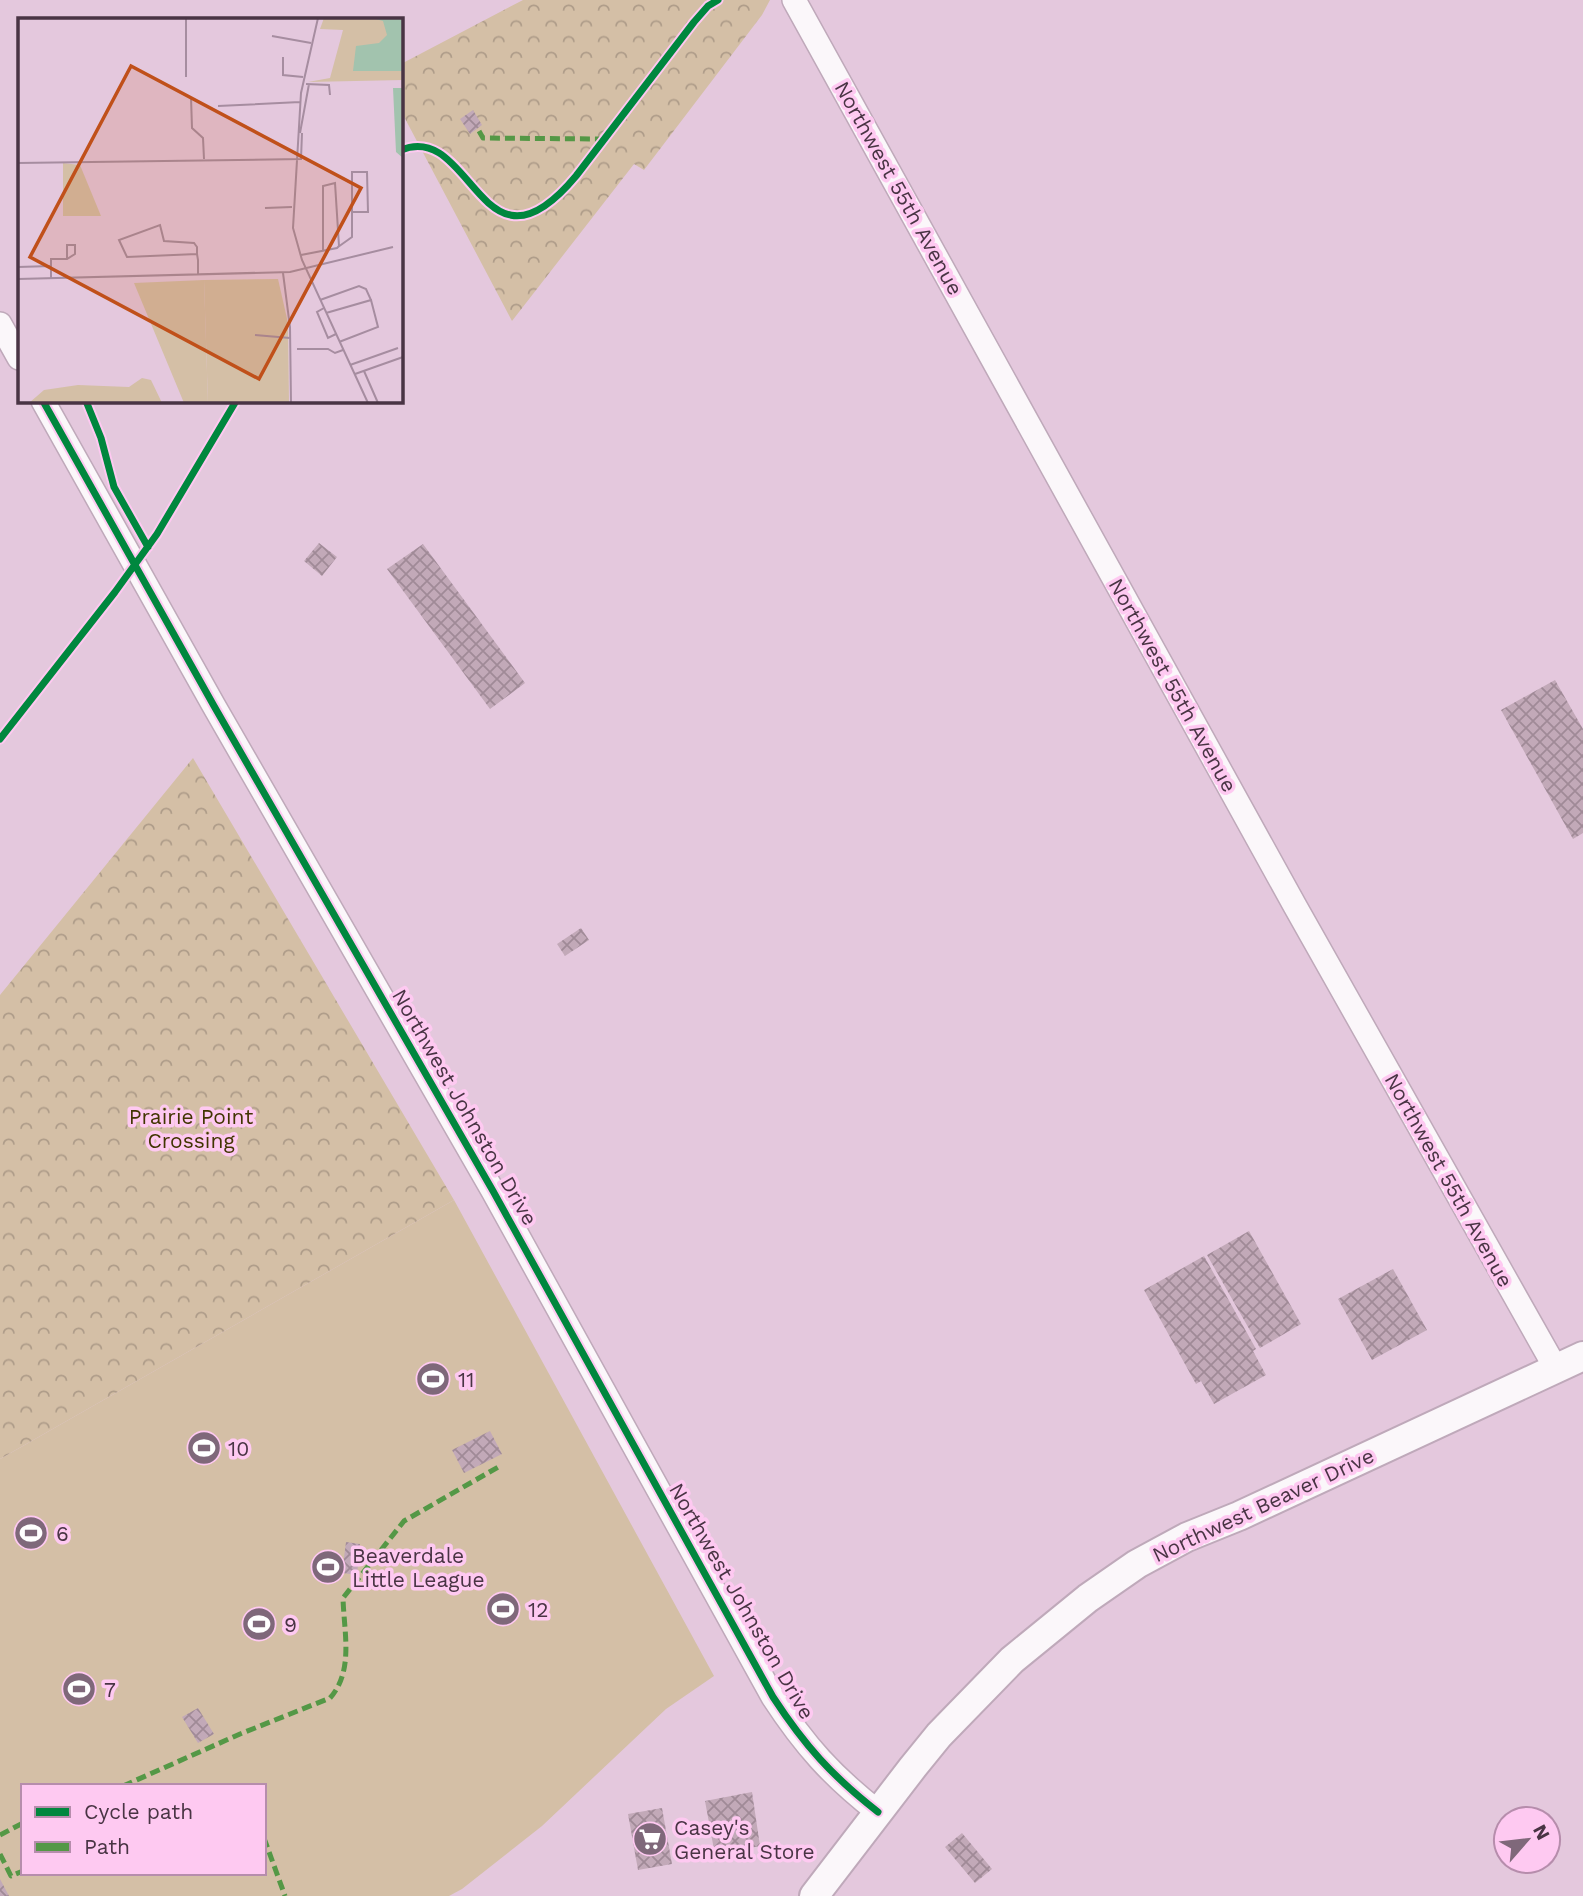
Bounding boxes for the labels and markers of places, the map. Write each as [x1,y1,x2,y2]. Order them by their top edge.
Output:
sports icon: 11 [414,1360,452,1398]
place label: 11 [458,1367,474,1392]
sports icon: 10 [185,1429,223,1467]
place label: 10 [228,1436,249,1461]
sports icon: 6 [12,1514,50,1552]
place label: 6 [56,1521,69,1546]
place label: Beaverdale Little League [352,1543,485,1592]
sports icon: Beaverdale Little League [309,1548,347,1586]
sports icon: 12 [484,1590,522,1628]
place label: 12 [528,1597,548,1622]
sports icon: 9 [240,1605,278,1643]
place label: 9 [284,1612,297,1637]
sports icon: 7 [60,1670,98,1708]
place label: 7 [104,1677,116,1702]
place label: Casey's General Store [674,1815,815,1864]
supermarket icon: Casey's General Store [631,1820,669,1858]

